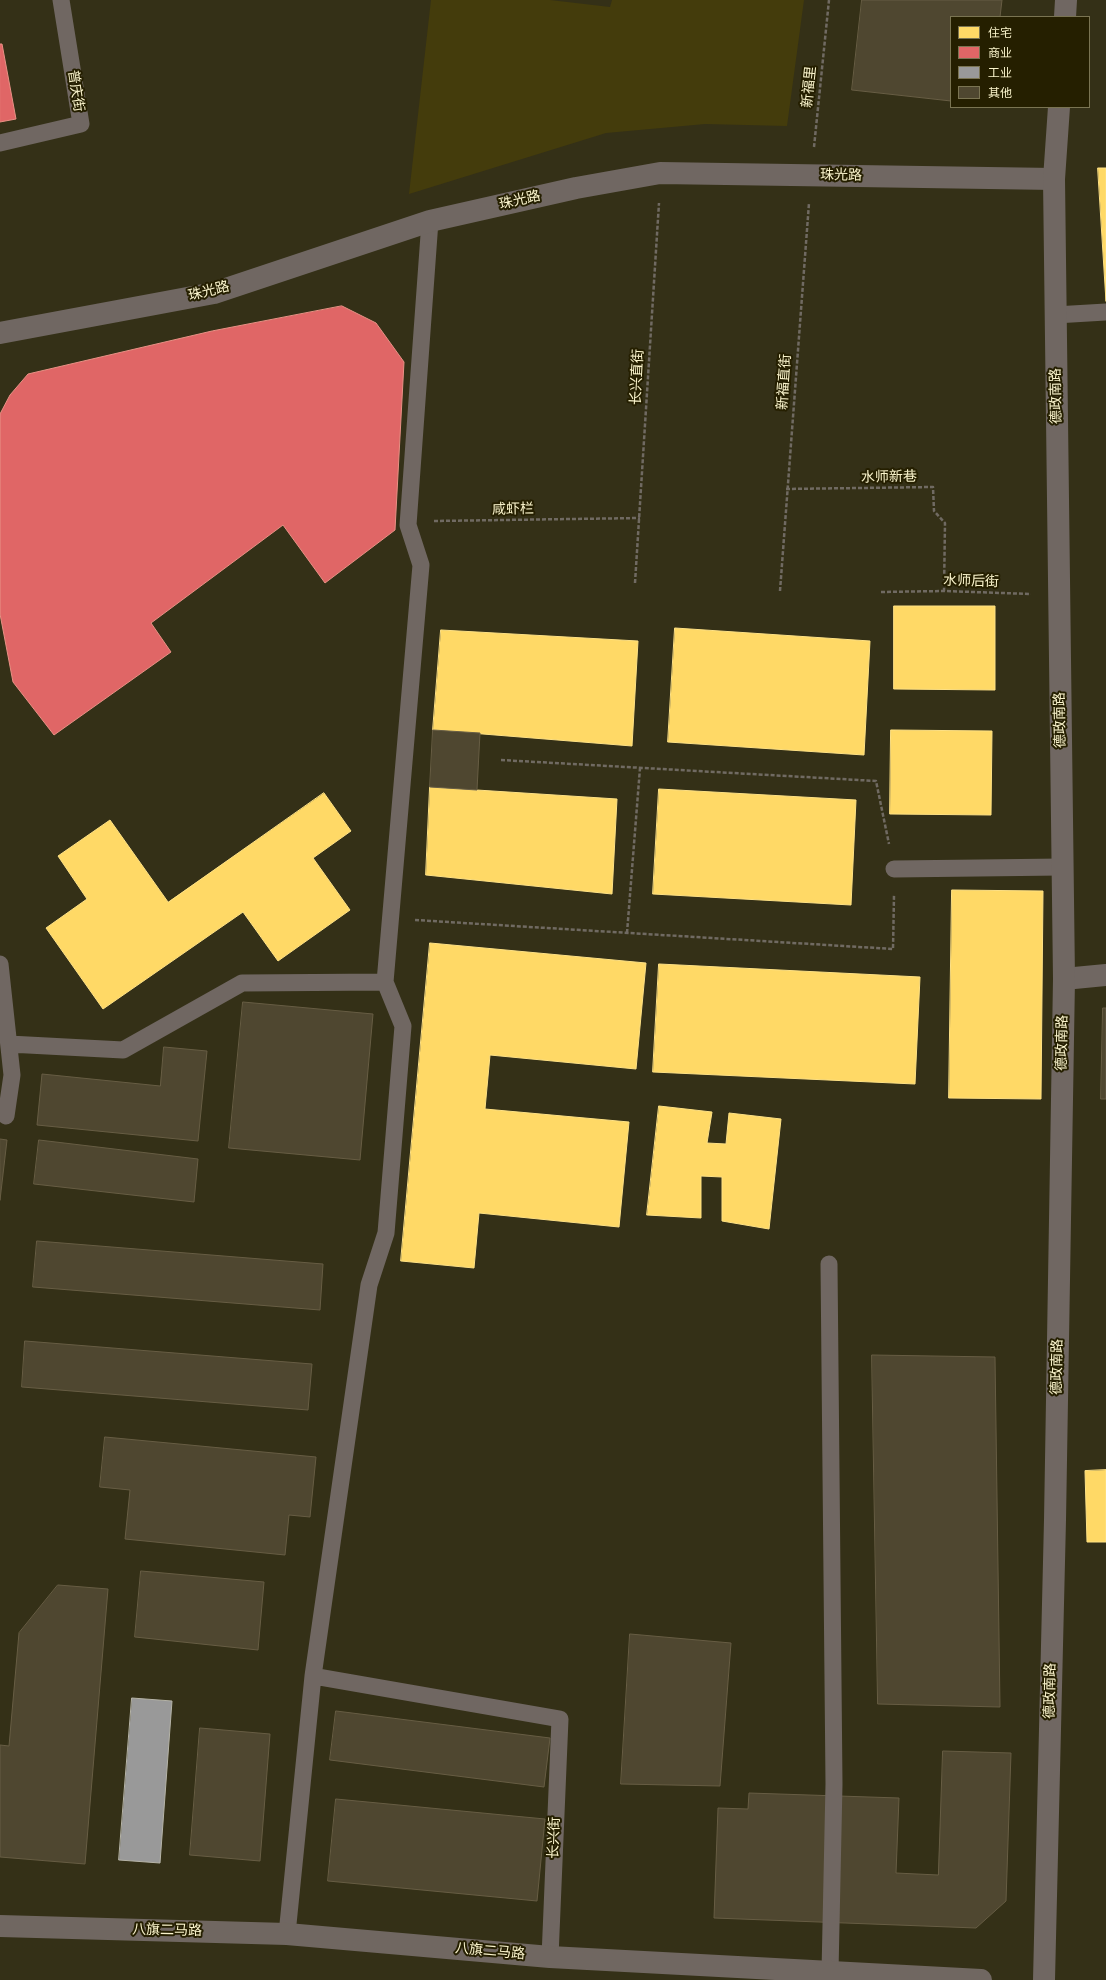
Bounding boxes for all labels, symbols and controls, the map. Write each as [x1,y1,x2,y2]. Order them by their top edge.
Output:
legend [950,16,1090,108]
text: 住宅 [988,24,1012,42]
text: 商业 [988,44,1012,62]
text: 工业 [988,64,1012,82]
street label: 新福里 [799,65,821,109]
street label: 普庆街 [63,69,87,113]
text: 其他 [988,84,1012,102]
street label: 珠光路 [820,167,862,185]
street label: 珠光路 [498,188,542,214]
street label: 珠光路 [187,279,231,305]
street label: 长兴直街 [628,349,648,405]
street label: 新福直街 [775,353,795,411]
street label: 德政南路 [1048,368,1066,424]
street label: 水师新巷 [861,469,917,487]
street label: 咸虾栏 [492,501,534,519]
street label: 水师后街 [943,573,999,591]
street label: 德政南路 [1052,692,1070,748]
street label: 德政南路 [1054,1015,1072,1071]
street label: 德政南路 [1049,1339,1067,1395]
street label: 德政南路 [1042,1663,1060,1719]
street label: 长兴街 [546,1817,564,1859]
street label: 八旗二马路 [132,1922,202,1940]
street label: 八旗二马路 [454,1941,526,1963]

